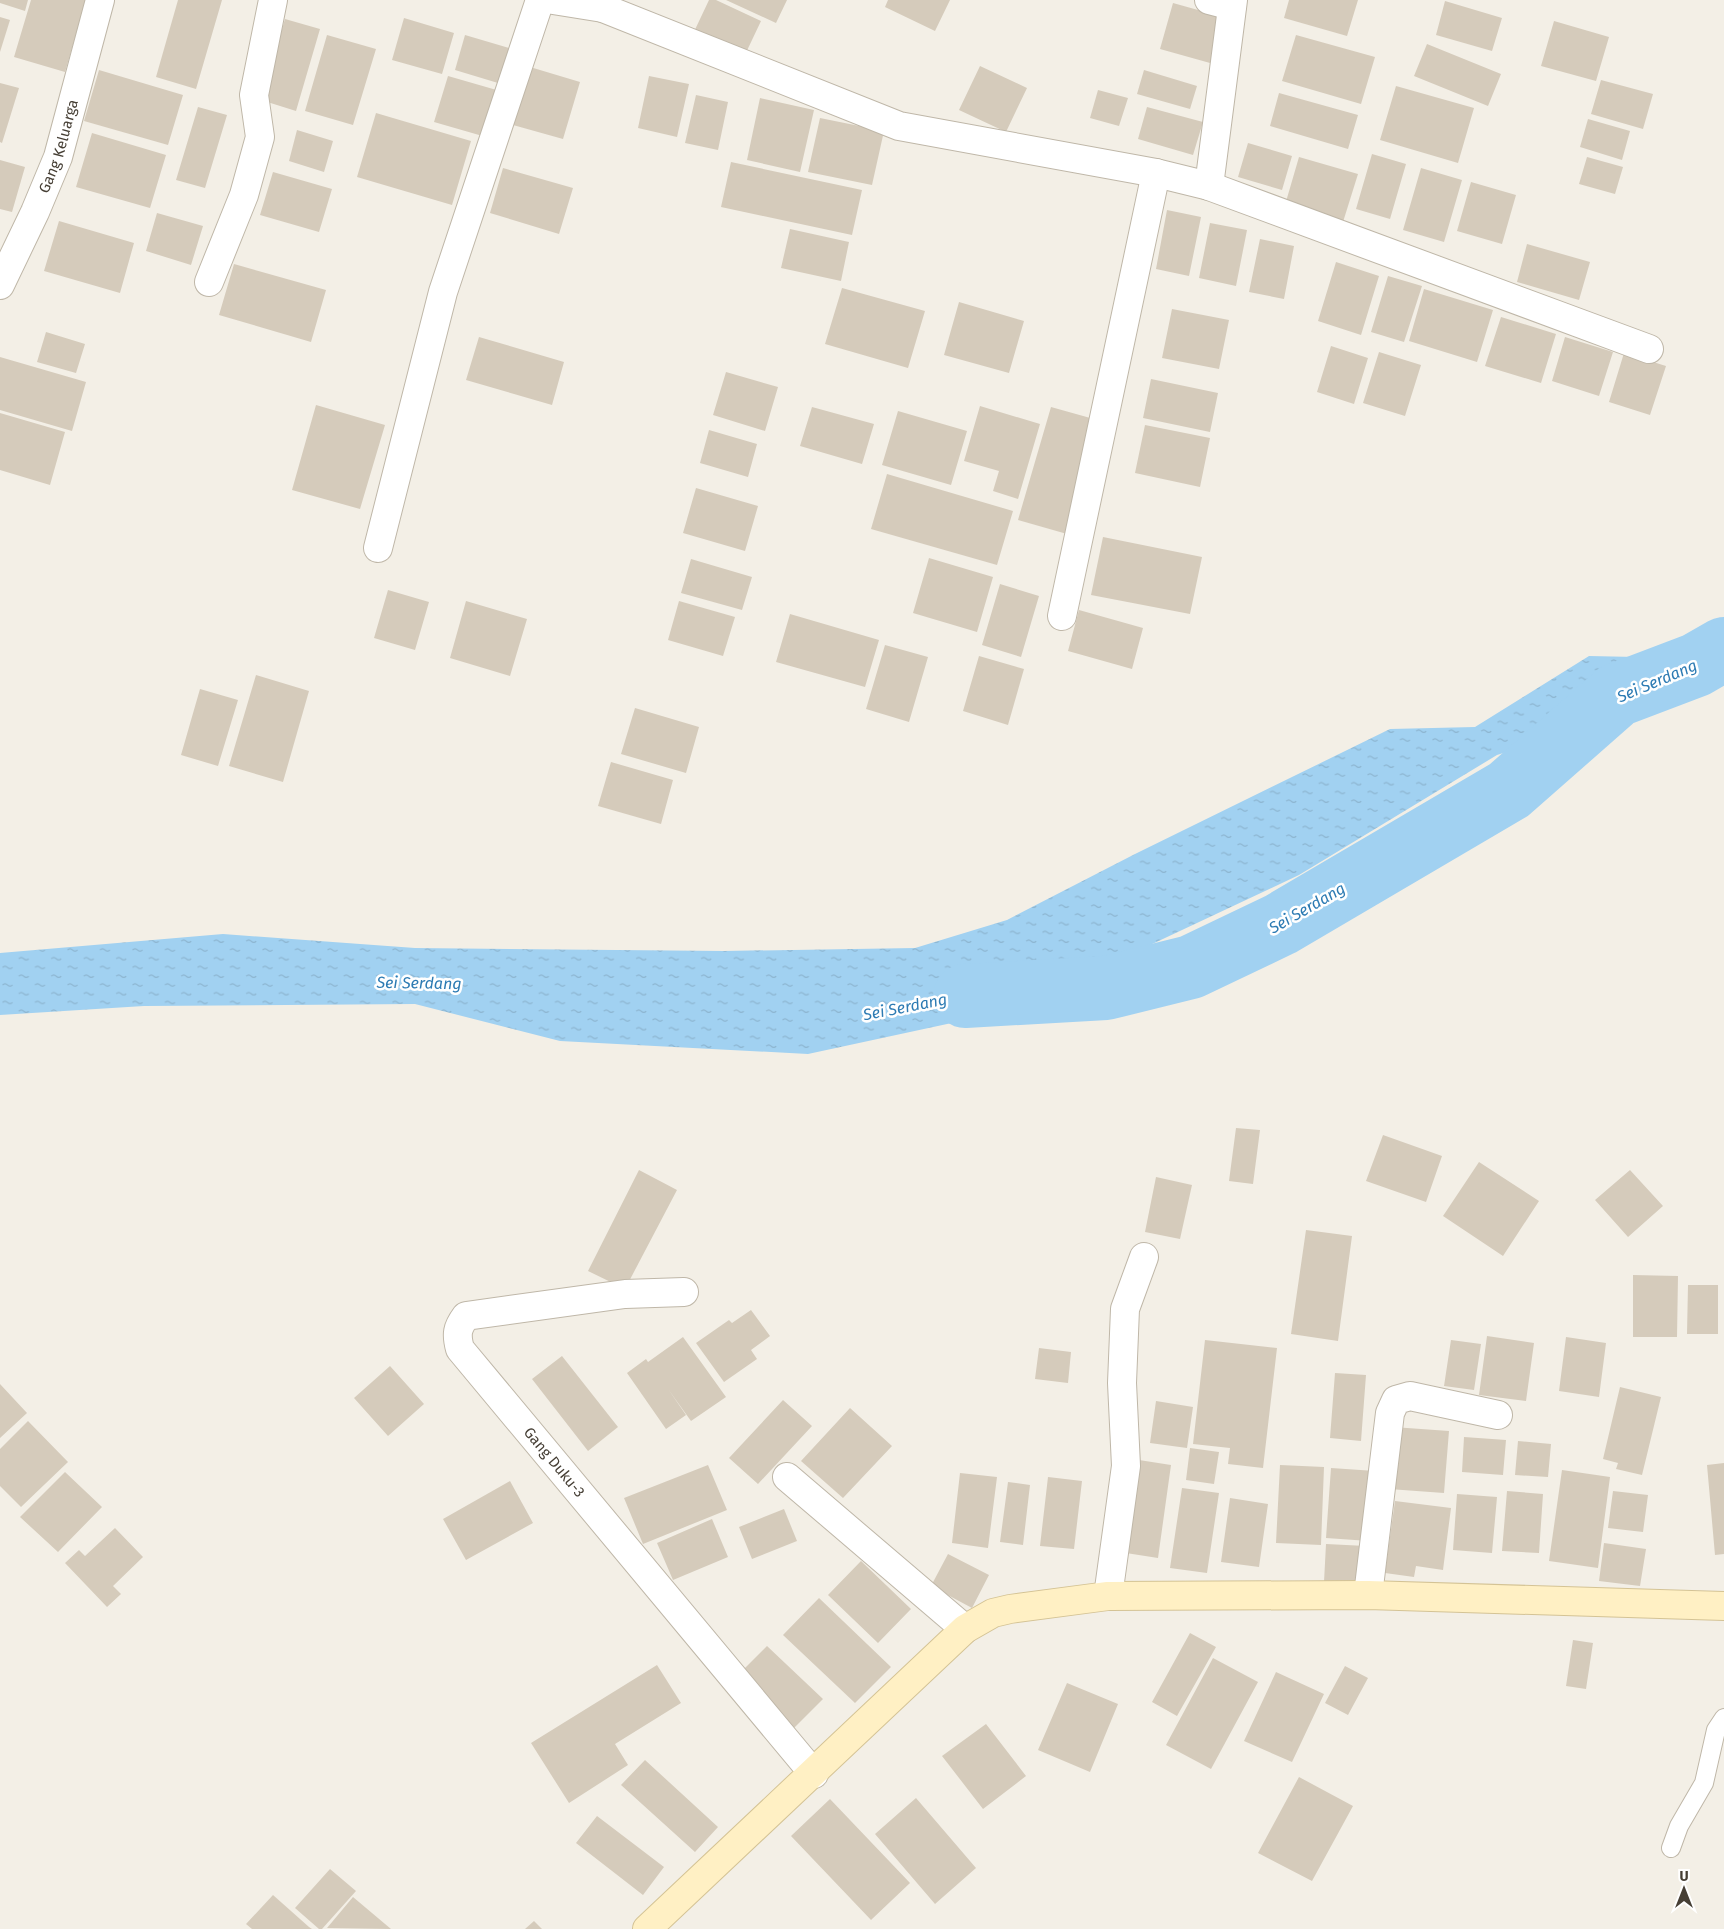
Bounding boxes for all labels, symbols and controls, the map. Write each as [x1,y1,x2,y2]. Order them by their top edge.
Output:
street label: Gang Keluarga [35,97,82,196]
water label: Sei Serdang [1613,656,1700,707]
water label: Sei Serdang [1265,879,1349,938]
water label: Sei Serdang [375,973,462,993]
water label: Sei Serdang [860,990,949,1025]
street label: Gang Duku-3 [520,1423,589,1501]
north arrow [1659,1864,1709,1914]
text: U [1679,1868,1689,1885]

